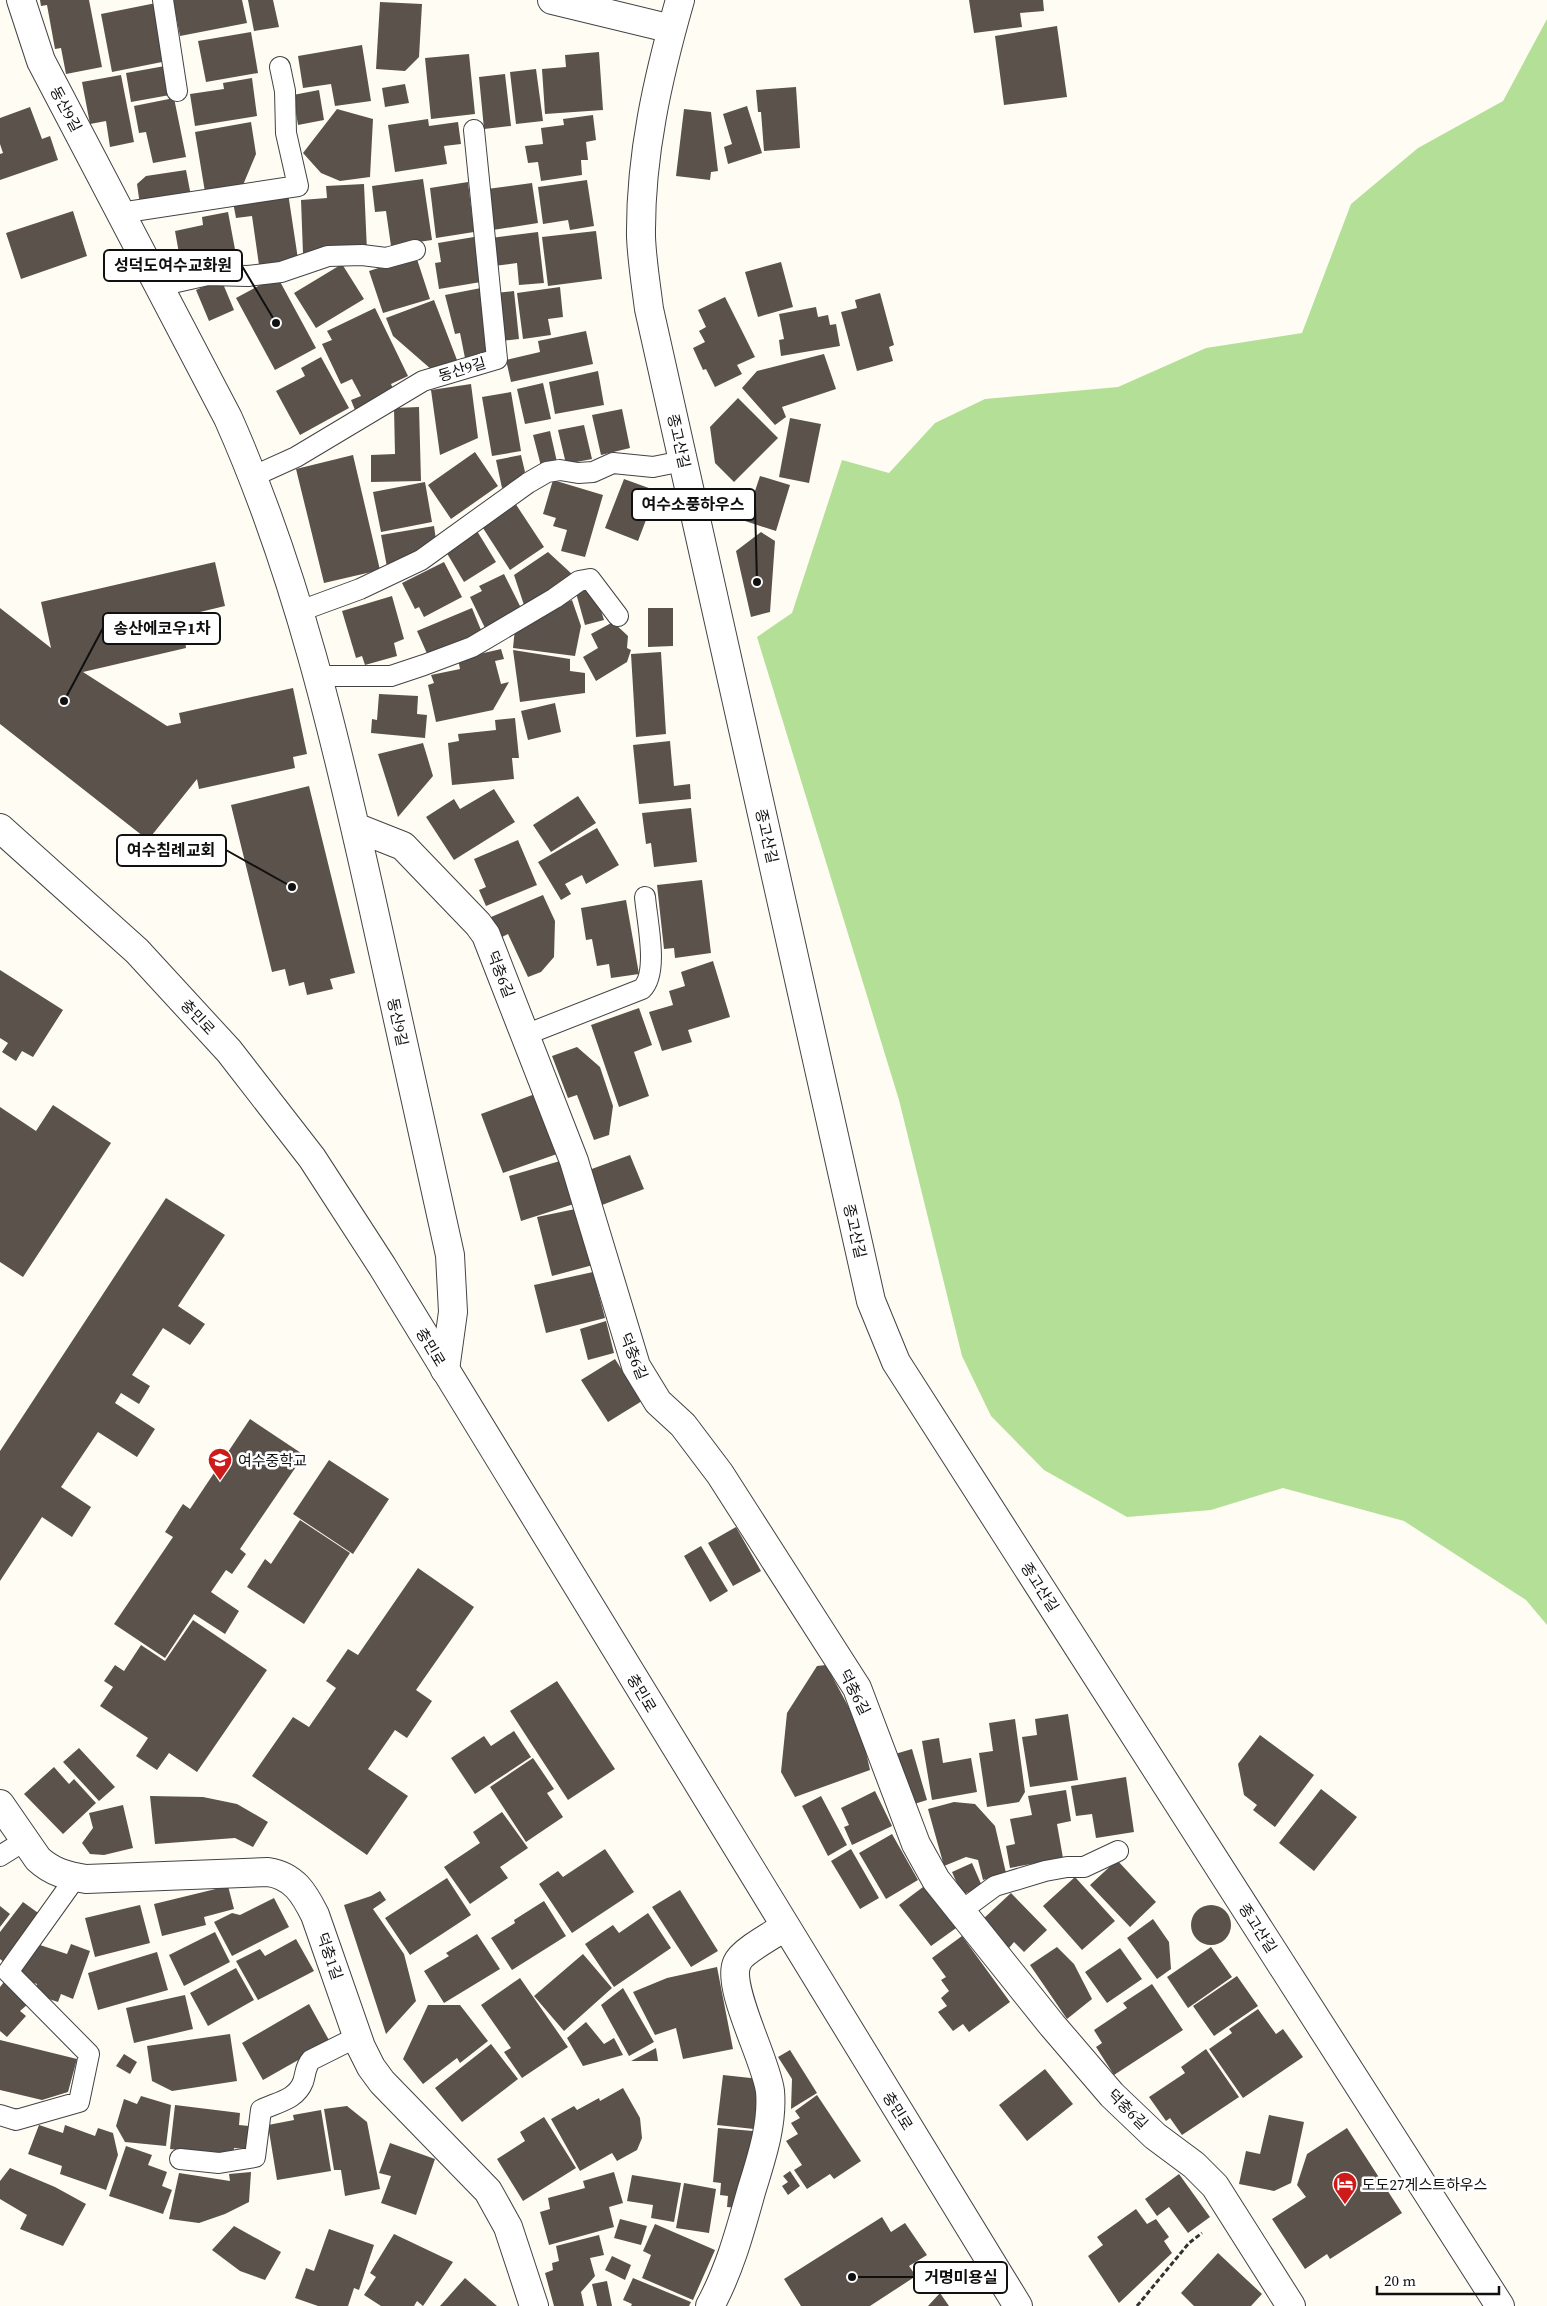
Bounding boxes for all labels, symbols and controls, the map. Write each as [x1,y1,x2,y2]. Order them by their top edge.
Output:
street label: 동산9길 [45,82,87,136]
callout: 성덕도여수교화원 [104,250,242,281]
text: 성덕도여수교화원 [114,254,232,276]
street label: 동산9길 [436,352,488,386]
street label: 종고산길 [663,412,695,470]
callout: 여수소풍하우스 [632,489,755,520]
text: 여수소풍하우스 [641,493,745,515]
callout: 송산에코우1차 [103,613,220,644]
text: 송산에코우1차 [114,617,211,639]
street label: 종고산길 [751,807,783,865]
callout: 여수침례교회 [117,835,226,866]
text: 여수침례교회 [127,839,215,861]
street label: 덕충6길 [482,947,520,1001]
street label: 충민로 [176,995,220,1039]
street label: 동산9길 [383,996,413,1048]
street label: 종고산길 [839,1202,871,1260]
street label: 충민로 [411,1324,451,1370]
street label: 덕충6길 [615,1329,653,1383]
school or university icon: 여수중학교 [207,1447,233,1481]
place label: 여수중학교 [238,1450,307,1471]
street label: 종고산길 [1016,1558,1064,1616]
street label: 덕충6길 [835,1665,875,1719]
street label: 충민로 [622,1670,662,1716]
street label: 종고산길 [1234,1899,1282,1957]
street label: 덕충1길 [312,1929,348,1983]
street label: 덕충6길 [1103,2084,1153,2134]
street label: 충민로 [878,2088,918,2134]
hotel icon: 도도27게스트하우스 [1332,2171,1358,2205]
place label: 도도27게스트하우스 [1362,2174,1488,2195]
callout: 거명미용실 [914,2262,1007,2293]
scale bar [1377,2264,1500,2296]
text: 거명미용실 [924,2266,998,2288]
text: 20 m [1384,2270,1416,2291]

